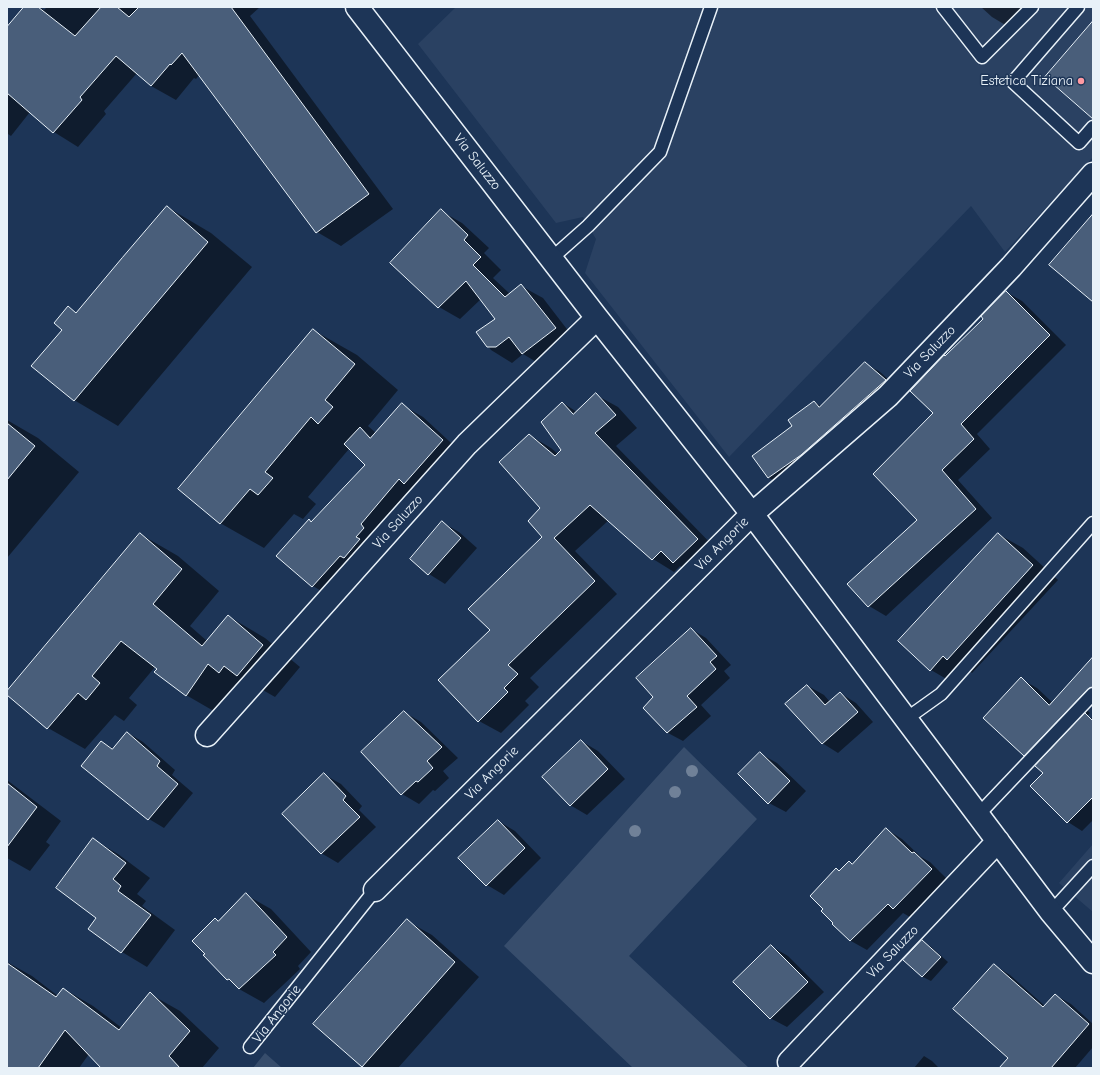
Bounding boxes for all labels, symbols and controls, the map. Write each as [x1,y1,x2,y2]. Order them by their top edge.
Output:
place label: Estetica Tiziana [980,73,1073,89]
marker: Estetica Tiziana [1076,76,1086,86]
street label: Via Saluzzo [450,130,504,194]
street label: Via Saluzzo [901,322,959,382]
street label: Via Saluzzo [369,491,427,553]
street label: Via Angorie [692,514,752,574]
street label: Via Angorie [462,743,522,803]
street label: Via Saluzzo [864,922,922,982]
street label: Via Angorie [249,982,305,1046]

